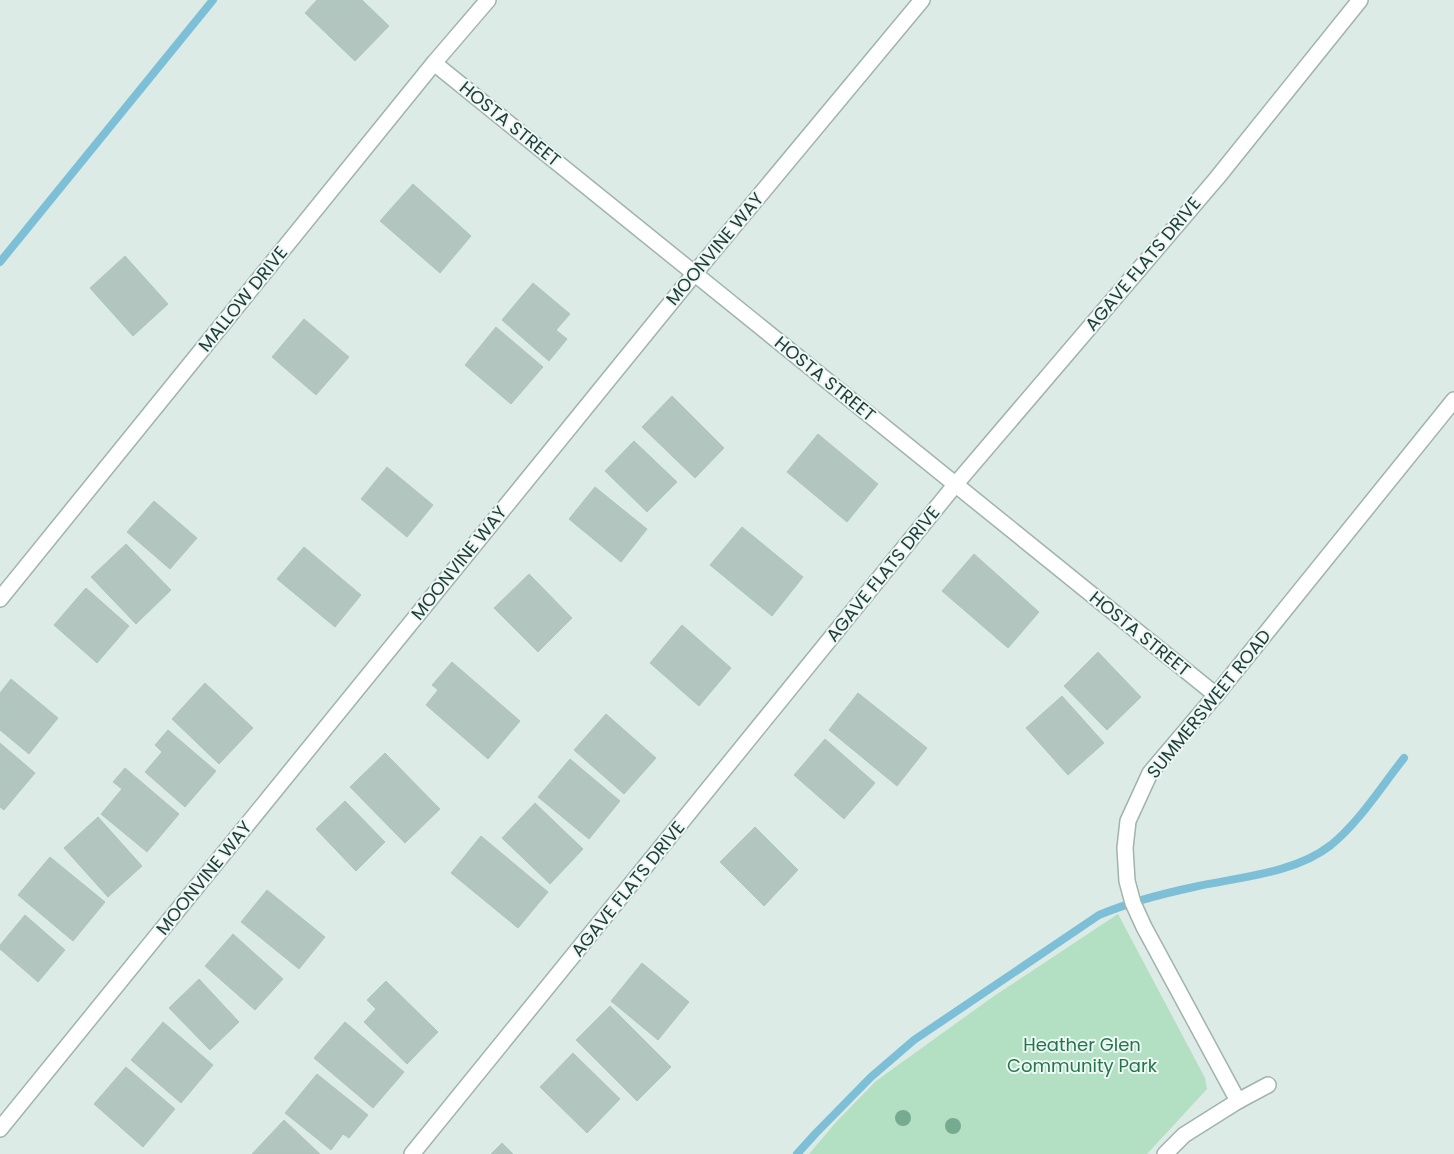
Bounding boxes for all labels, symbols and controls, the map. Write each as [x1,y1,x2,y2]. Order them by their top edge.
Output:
street label: HOSTA STREET [455,75,566,172]
street label: MOONVINE WAY [660,187,769,310]
street label: AGAVE FLATS DRIVE [1079,191,1206,336]
street label: MALLOW DRIVE [192,241,293,357]
street label: HOSTA STREET [770,330,881,427]
street label: MOONVINE WAY [405,500,513,625]
street label: AGAVE FLATS DRIVE [820,501,945,647]
street label: HOSTA STREET [1085,585,1196,682]
street label: SUMMERSWEET ROAD [1141,624,1277,783]
street label: MOONVINE WAY [150,815,258,940]
street label: AGAVE FLATS DRIVE [565,816,690,962]
park label: Heather Glen Community Park [1007,1032,1158,1078]

